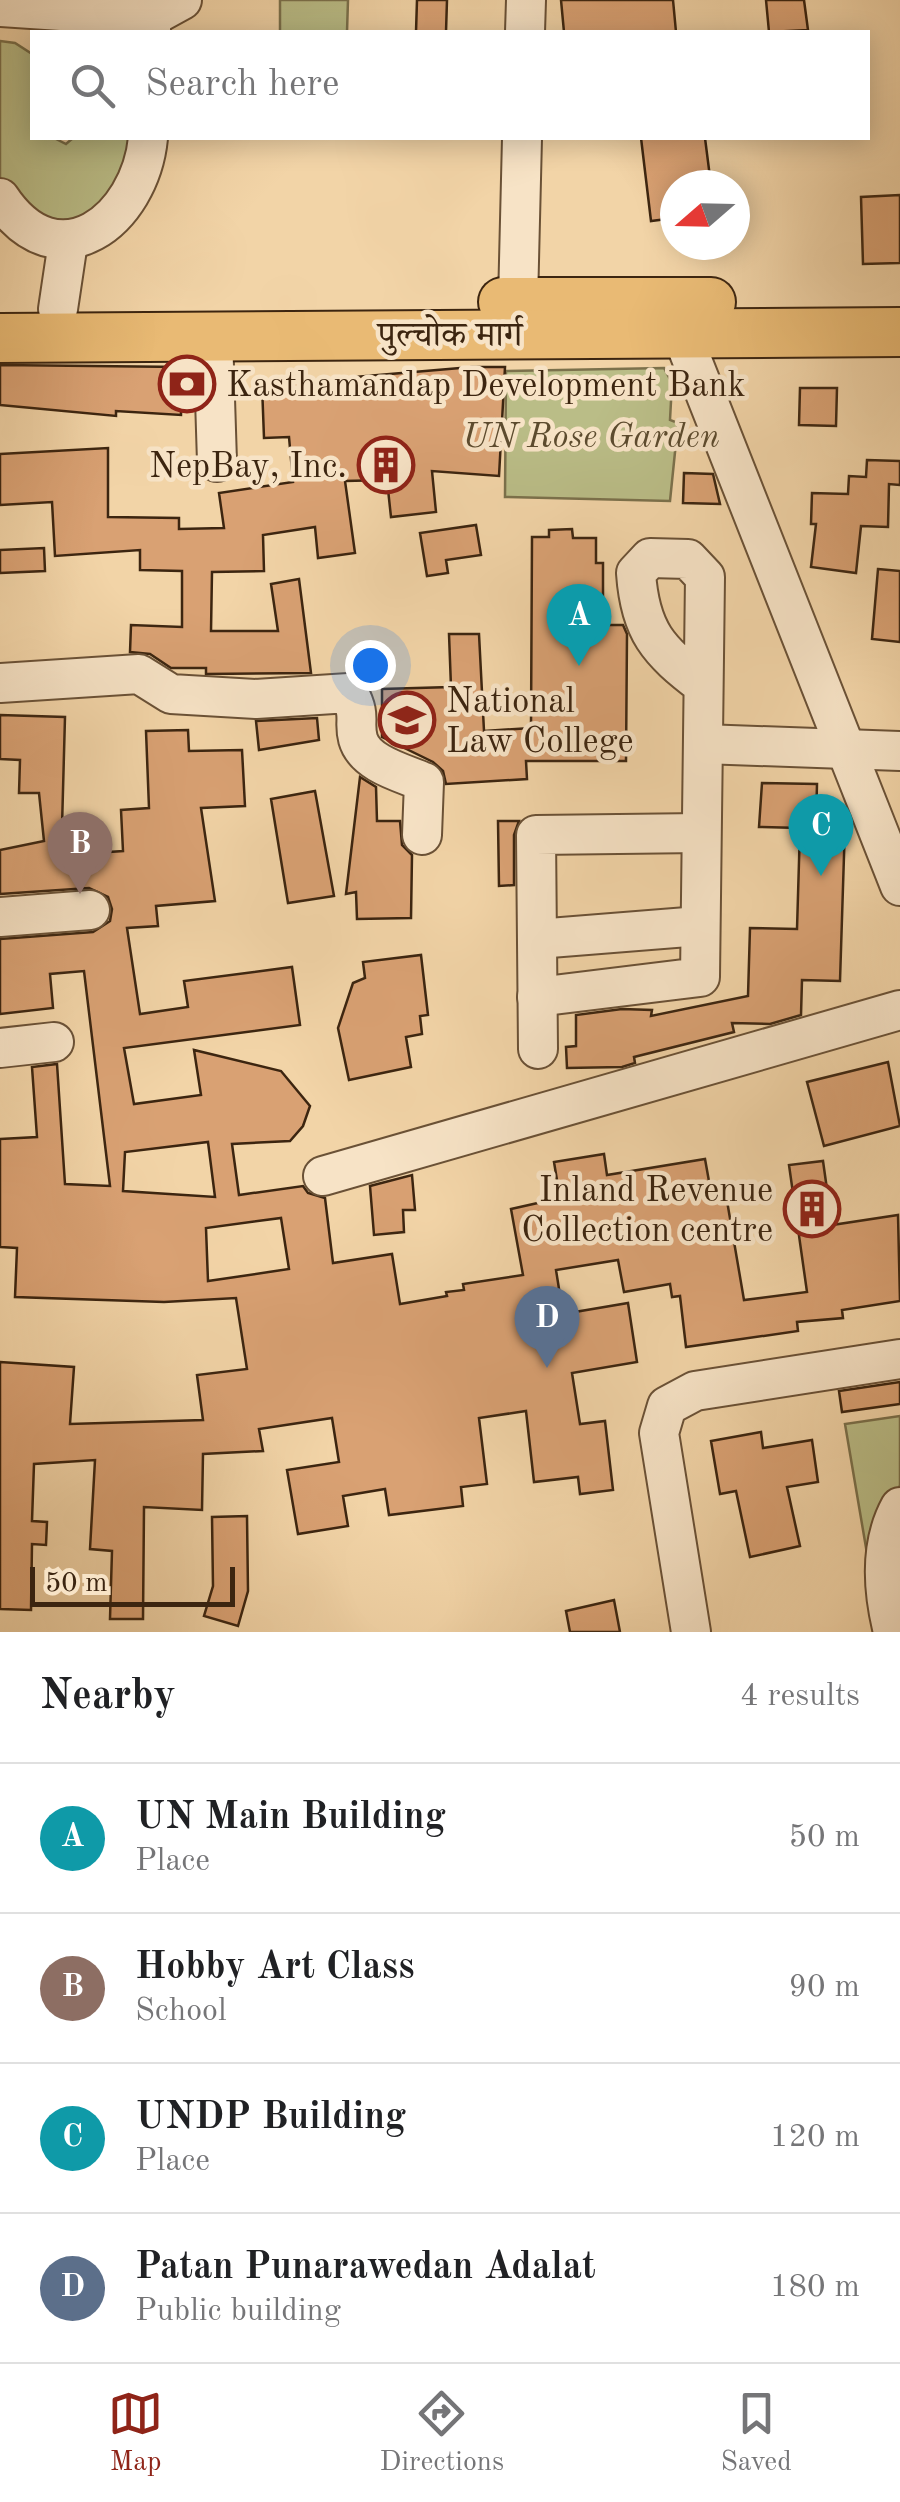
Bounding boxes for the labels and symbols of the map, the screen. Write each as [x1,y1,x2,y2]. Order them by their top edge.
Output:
north arrow [660,170,750,260]
street label: पुल्चोक मार्ग [376,314,524,356]
bank icon: Kasthamandap Development Bank [157,354,217,414]
place label: Kasthamandap Development Bank [226,369,746,404]
park label: UN Rose Garden [462,420,720,455]
building icon: NepBay, Inc. [356,435,416,495]
place label: NepBay, Inc. [149,450,347,485]
pin: A [546,584,612,666]
your location [345,640,396,691]
place label: National Law College [446,685,634,760]
school or university icon: National Law College [377,690,437,750]
pin: C [788,794,854,876]
pin: B [48,812,112,894]
place label: Inland Revenue Collection centre [521,1174,773,1249]
building icon: Inland Revenue Collection centre [782,1179,842,1239]
pin: D [514,1286,580,1368]
scale bar [30,1562,235,1606]

